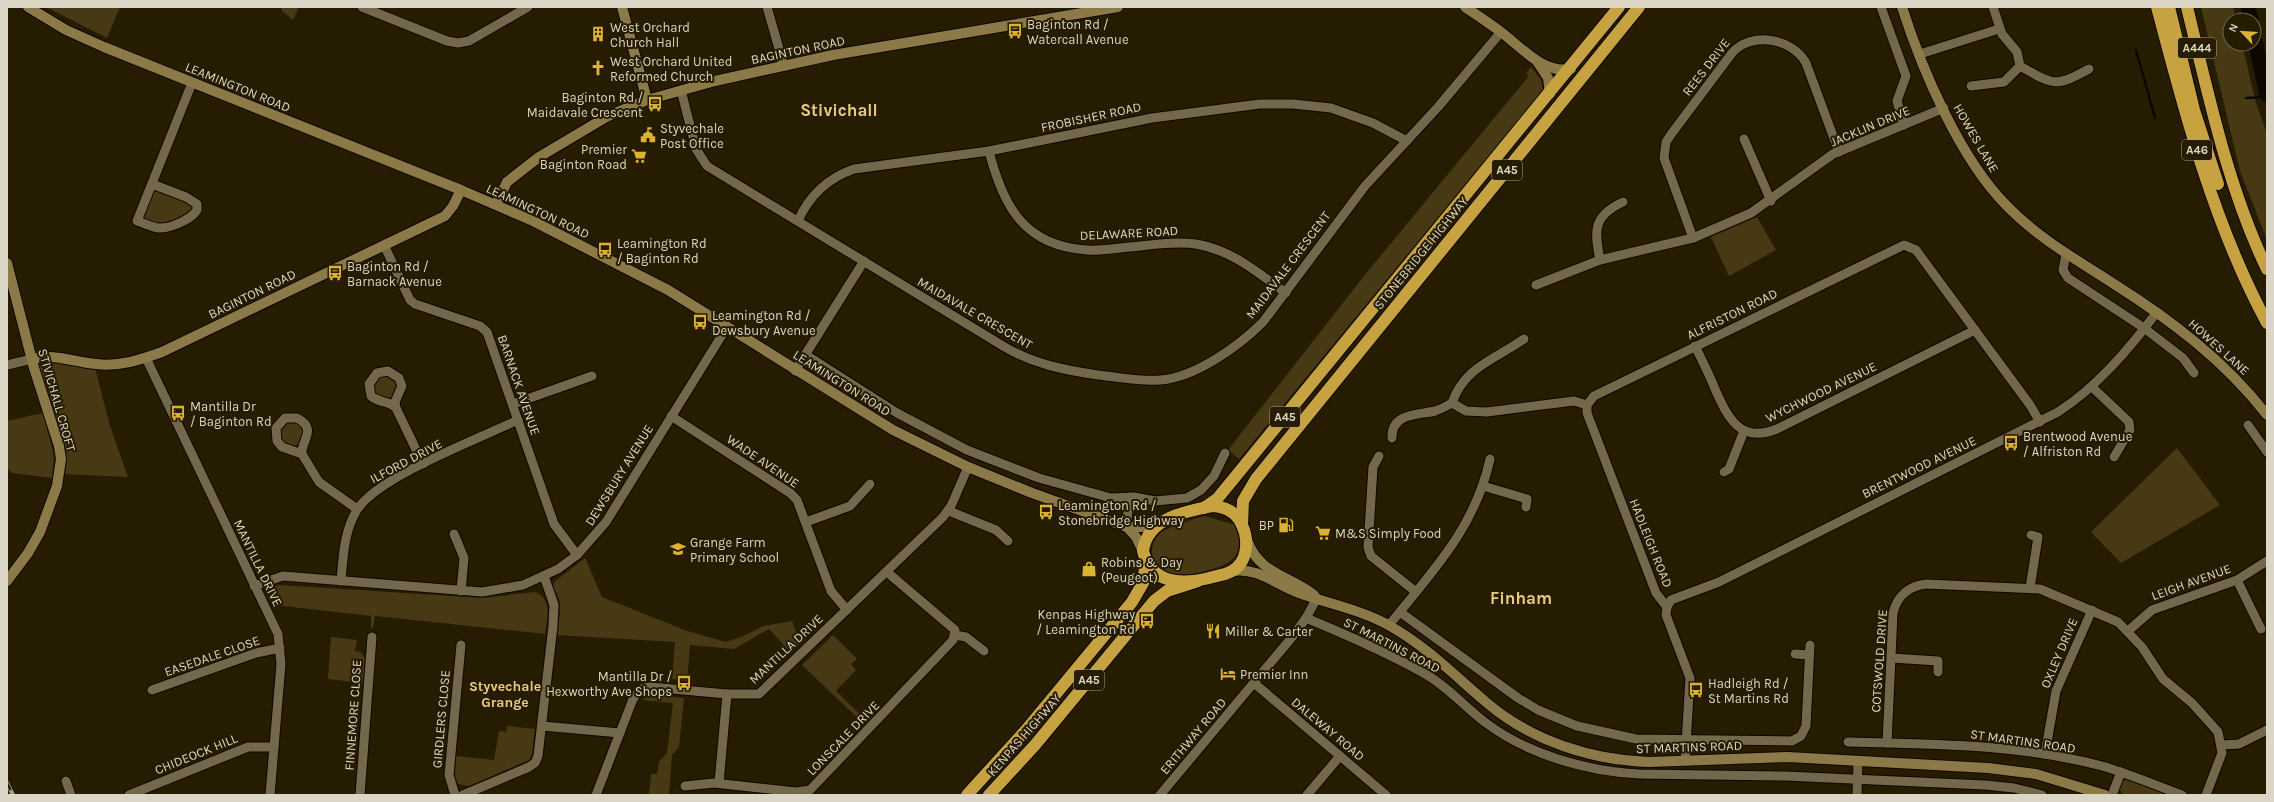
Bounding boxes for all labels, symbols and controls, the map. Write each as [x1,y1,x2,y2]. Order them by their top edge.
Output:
north arrow [2222,12,2262,52]
place label: Baginton Rd / Watercall Avenue [1027,17,1129,47]
place label: West Orchard Church Hall [610,20,690,50]
bus stop icon: Baginton Rd / Watercall Avenue [1006,22,1024,40]
text: N [2226,22,2241,34]
building icon: West Orchard Church Hall [589,25,607,43]
street label: BAGINTON ROAD [750,33,846,67]
street label: REES DRIVE [1679,35,1733,99]
road number: A444 [2178,38,2216,58]
place label: West Orchard United Reformed Church [610,54,732,84]
street label: LEAMINGTON ROAD [183,59,293,115]
church icon: West Orchard United Reformed Church [589,59,607,77]
place label: Baginton Rd / Maidavale Crescent [527,90,643,120]
bus stop icon: Baginton Rd / Maidavale Crescent [646,95,664,113]
street label: FROBISHER ROAD [1039,99,1143,135]
district label: Stivichall [800,100,878,120]
street label: HOWES LANE [1950,101,2002,175]
street label: JACKLIN DRIVE [1828,102,1912,150]
place label: Styvechale Post Office [660,121,724,151]
public building icon: Styvechale Post Office [639,126,657,144]
road number: A46 [2182,140,2212,160]
place label: Premier Baginton Road [540,142,627,172]
supermarket icon: Premier Baginton Road [630,147,648,165]
road number: A45 [1492,160,1522,180]
street label: LEAMINGTON ROAD [484,181,592,241]
street label: STONEBRIDGE HIGHWAY [1371,194,1471,312]
street label: MAIDAVALE CRESCENT [1243,208,1334,322]
street label: DELAWARE ROAD [1079,223,1179,243]
place label: Leamington Rd / Baginton Rd [617,236,707,266]
bus stop icon: Leamington Rd / Baginton Rd [596,241,614,259]
place label: Baginton Rd / Barnack Avenue [347,259,442,289]
bus stop icon: Baginton Rd / Barnack Avenue [326,264,344,282]
street label: BAGINTON ROAD [206,266,298,322]
street label: MAIDAVALE CRESCENT [915,274,1036,352]
street label: ALFRISTON ROAD [1684,286,1780,342]
place label: Leamington Rd / Dewsbury Avenue [712,308,816,338]
bus stop icon: Leamington Rd / Dewsbury Avenue [691,313,709,331]
street label: HOWES LANE [2185,316,2253,378]
street label: BARNACK AVENUE [495,333,543,437]
street label: STIVICHALL CROFT [35,347,79,453]
street label: LEAMINGTON ROAD [791,347,893,419]
street label: WYCHWOOD AVENUE [1763,359,1879,425]
place label: Mantilla Dr / Baginton Rd [190,399,272,429]
bus stop icon: Mantilla Dr / Baginton Rd [169,404,187,422]
road number: A45 [1270,407,1300,427]
street label: DEWSBURY AVENUE [582,422,656,528]
place label: Brentwood Avenue / Alfriston Rd [2023,429,2133,459]
street label: WADE AVENUE [724,431,802,491]
street label: BRENTWOOD AVENUE [1859,433,1979,501]
bus stop icon: Brentwood Avenue / Alfriston Rd [2002,434,2020,452]
street label: ILFORD DRIVE [367,436,445,486]
street label: HADLEIGH ROAD [1626,496,1676,590]
place label: Leamington Rd / Stonebridge Highway [1058,498,1184,528]
bus stop icon: Leamington Rd / Stonebridge Highway [1037,503,1055,521]
fuel station icon: BP [1277,516,1295,534]
street label: MANTILLA DRIVE [230,517,286,609]
place label: BP [1259,518,1274,533]
supermarket icon: M&S Simply Food [1314,524,1332,542]
place label: M&S Simply Food [1335,526,1441,541]
place label: Grange Farm Primary School [690,535,779,565]
school or university icon: Grange Farm Primary School [669,540,687,558]
place label: Robins & Day (Peugeot) [1101,555,1182,585]
shop icon: Robins & Day (Peugeot) [1080,560,1098,578]
street label: LEIGH AVENUE [2149,561,2233,603]
district label: Finham [1490,588,1552,608]
place label: Kenpas Highway / Leamington Rd [1037,607,1135,637]
street label: COTSWOLD DRIVE [1868,609,1890,713]
street label: MANTILLA DRIVE [746,611,826,687]
bus stop icon: Kenpas Highway / Leamington Rd [1138,612,1156,630]
street label: ST MARTINS ROAD [1341,614,1443,676]
street label: OXLEY DRIVE [2037,616,2081,690]
restaurant icon: Miller & Carter [1204,622,1222,640]
place label: Miller & Carter [1225,624,1313,639]
street label: EASEDALE CLOSE [162,633,262,679]
street label: FINNEMORE CLOSE [342,659,364,771]
hotel icon: Premier Inn [1219,665,1237,683]
place label: Premier Inn [1240,667,1308,682]
street label: GIRDLERS CLOSE [429,669,453,769]
place label: Mantilla Dr / Hexworthy Ave Shops [546,669,672,699]
road number: A45 [1074,670,1104,690]
bus stop icon: Mantilla Dr / Hexworthy Ave Shops [675,674,693,692]
place label: Hadleigh Rd / St Martins Rd [1708,676,1789,706]
district label: Styvechale Grange [469,678,541,711]
bus stop icon: Hadleigh Rd / St Martins Rd [1687,681,1705,699]
street label: KENPAS HIGHWAY [984,691,1064,779]
street label: DALEWAY ROAD [1289,694,1367,764]
street label: ERITHWAY ROAD [1157,695,1229,777]
street label: LONSCALE DRIVE [804,698,882,778]
street label: ST MARTINS ROAD [1969,726,2077,756]
street label: CHIDEOCK HILL [152,731,240,777]
street label: ST MARTINS ROAD [1636,738,1742,756]

